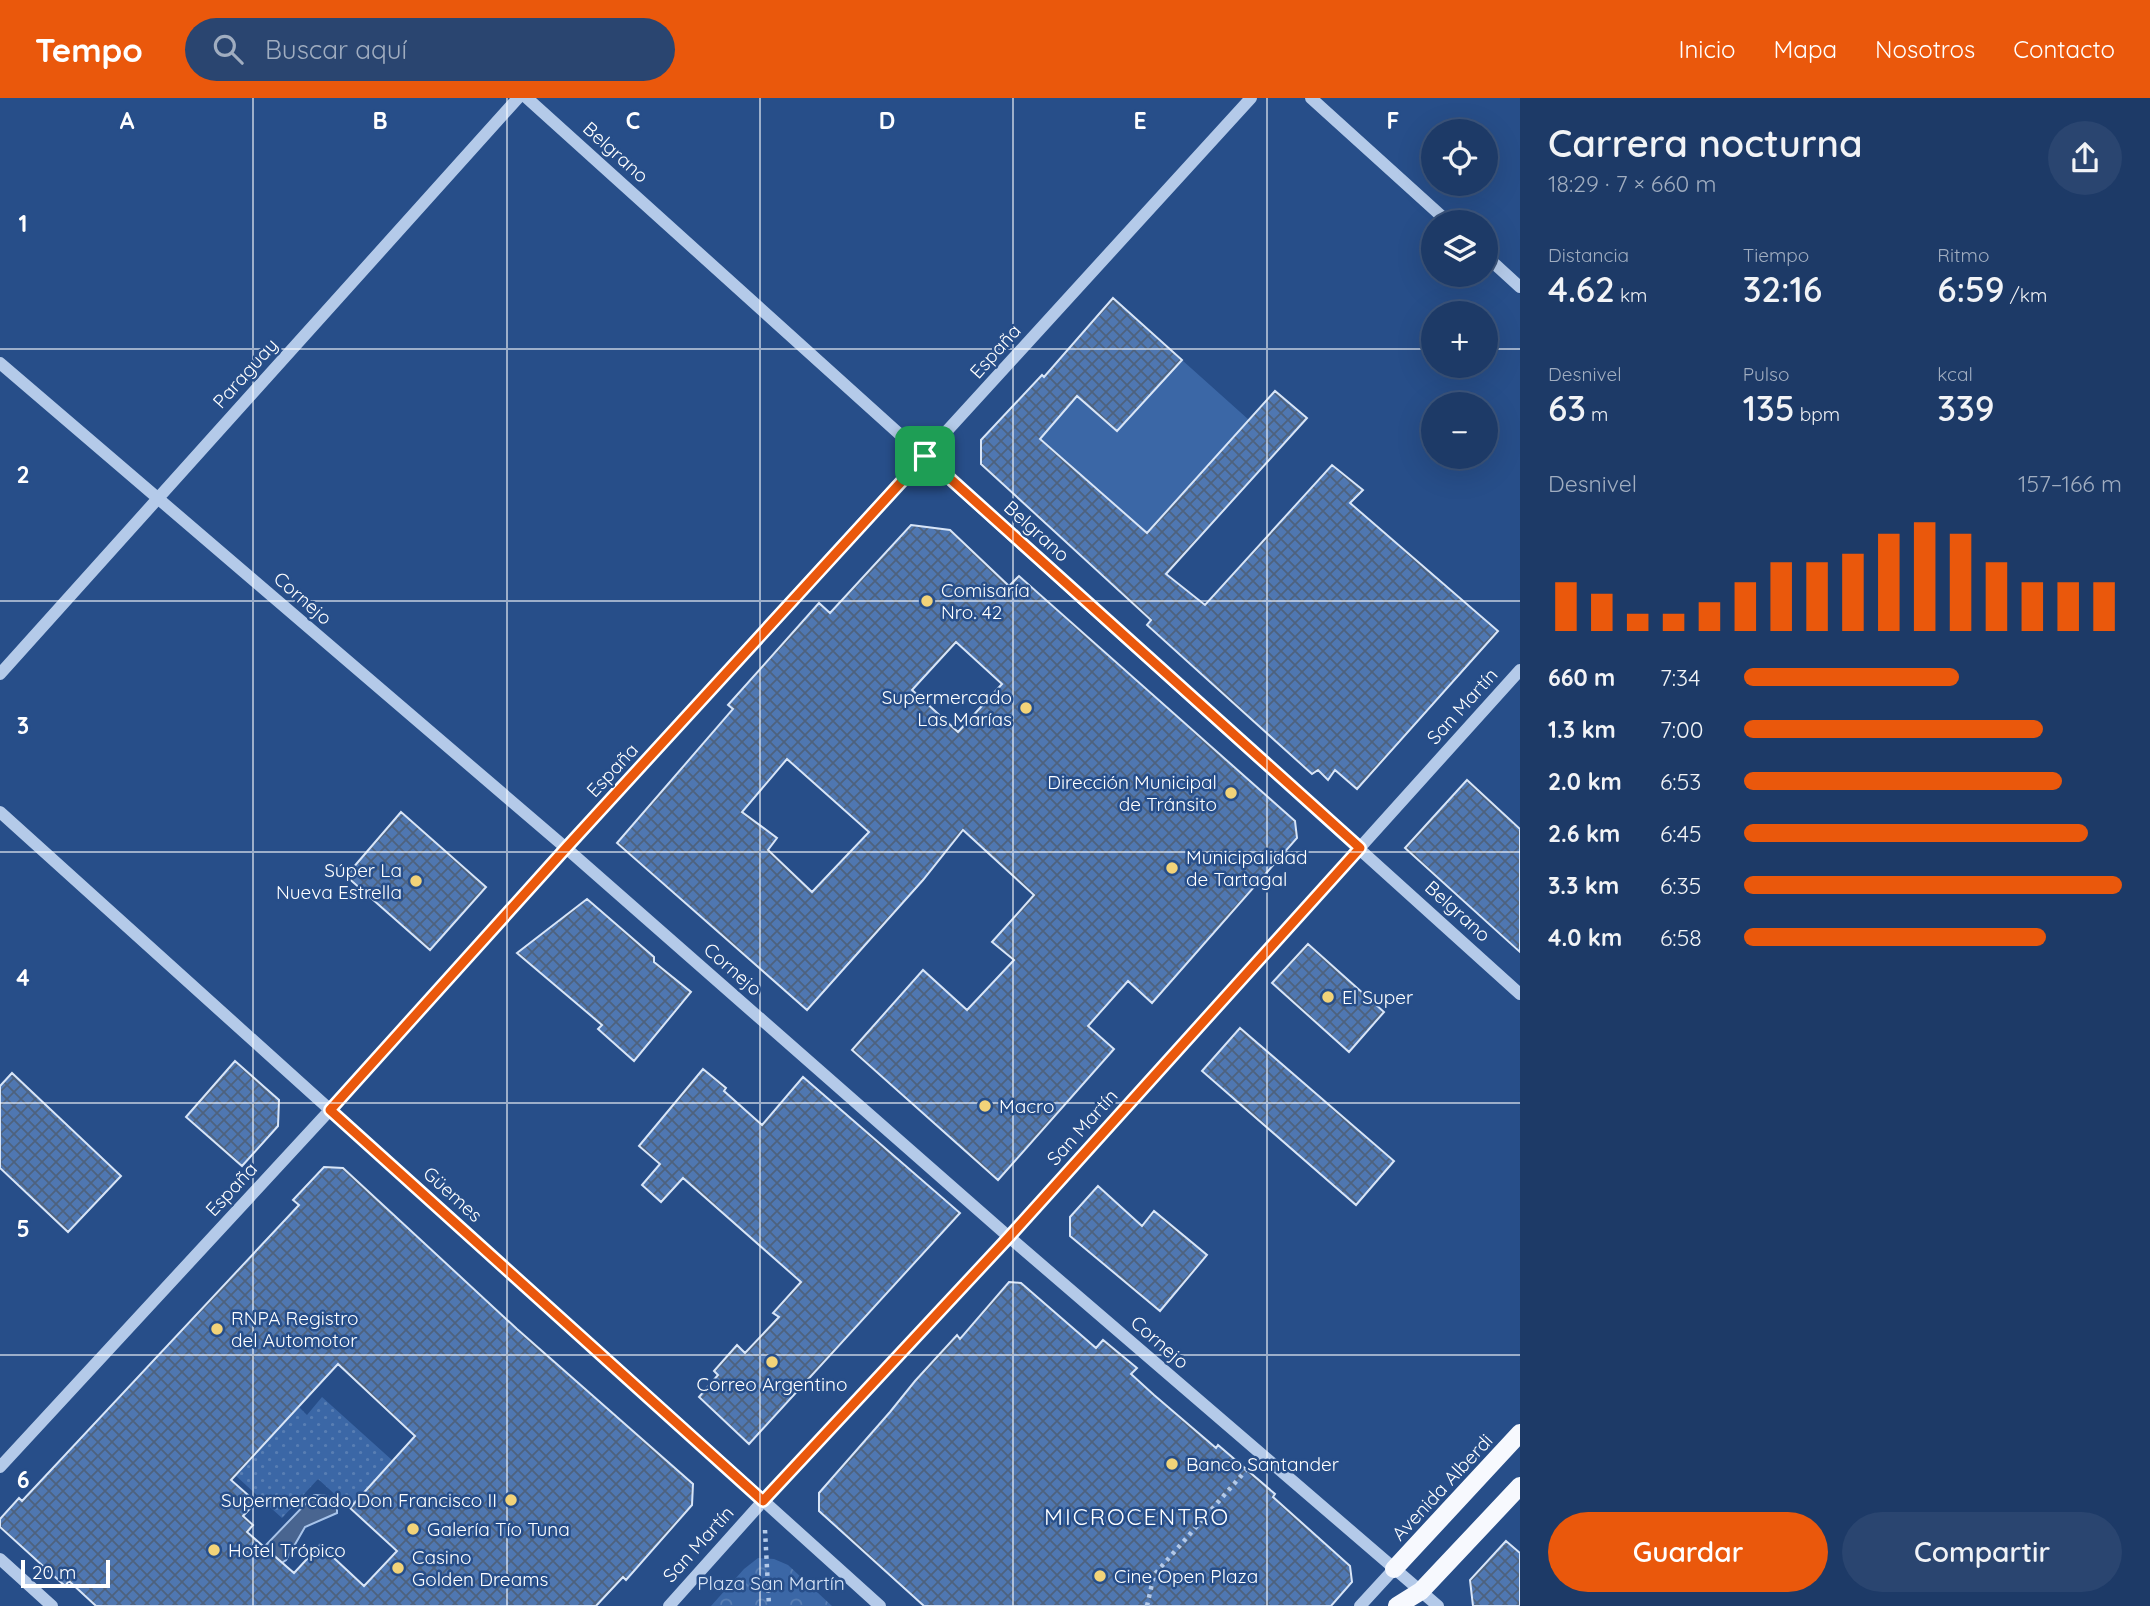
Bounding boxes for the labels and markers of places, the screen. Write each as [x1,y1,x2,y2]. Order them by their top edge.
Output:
pin [895,426,955,486]
place label: Comisaría Nro. 42 [941,578,1030,624]
marker: Comisaría Nro. 42 [919,593,935,609]
place label: Supermercado Las Marías [882,685,1012,731]
marker: Supermercado Las Marías [1018,700,1034,716]
place label: Dirección Municipal de Tránsito [1047,770,1217,816]
marker: Dirección Municipal de Tránsito [1223,785,1239,801]
place label: Municipalidad de Tartagal [1186,845,1308,891]
place label: Súper La Nueva Estrella [276,858,402,904]
marker: Municipalidad de Tartagal [1164,860,1180,876]
marker: Súper La Nueva Estrella [408,873,424,889]
place label: El Super [1342,985,1414,1009]
marker: El Super [1320,989,1336,1005]
place label: Macro [999,1094,1054,1118]
marker: Macro [977,1098,993,1114]
place label: RNPA Registro del Automotor [231,1306,359,1352]
marker: RNPA Registro del Automotor [209,1321,225,1337]
marker: Correo Argentino [764,1354,780,1370]
place label: Correo Argentino [697,1372,847,1396]
place label: Banco Santander [1186,1452,1340,1476]
marker: Banco Santander [1164,1456,1180,1472]
place label: Supermercado Don Francisco II [221,1488,497,1512]
marker: Supermercado Don Francisco II [503,1492,519,1508]
place label: Galería Tío Tuna [427,1517,570,1541]
marker: Galería Tío Tuna [405,1521,421,1537]
place label: Hotel Trópico [228,1538,346,1562]
marker: Hotel Trópico [206,1542,222,1558]
place label: Casino Golden Dreams [412,1545,548,1591]
marker: Casino Golden Dreams [390,1560,406,1576]
place label: Cine Open Plaza [1114,1564,1258,1588]
marker: Cine Open Plaza [1092,1568,1108,1584]

